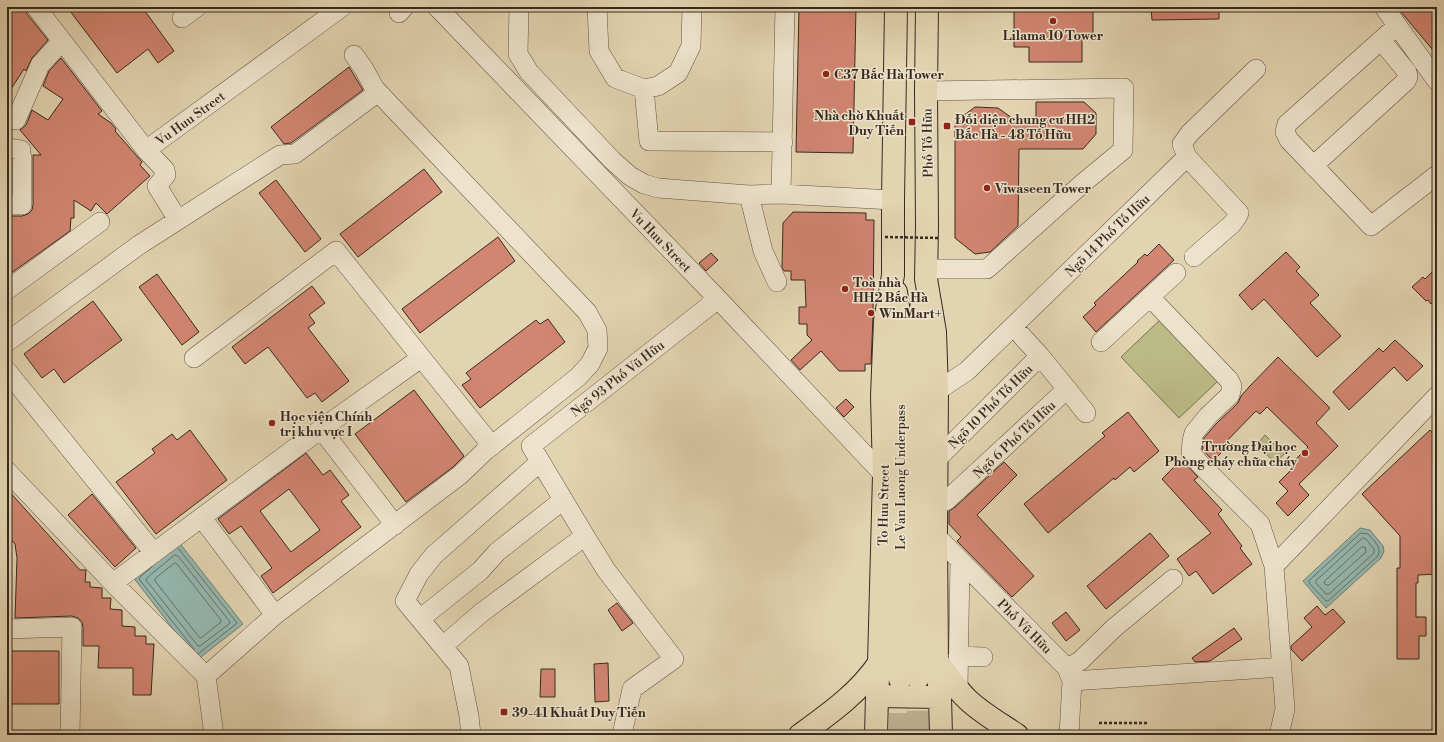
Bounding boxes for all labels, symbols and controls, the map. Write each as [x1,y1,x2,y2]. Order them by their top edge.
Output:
marker: Lilama 10 Tower [1048,16,1058,26]
place label: Lilama 10 Tower [1003,28,1104,44]
place label: C37 Bắc Hà Tower [834,67,944,83]
marker: C37 Bắc Hà Tower [821,69,831,79]
street label: Vu Huu Street [152,88,229,150]
street label: Phố Tố Hữu [919,107,937,178]
place label: Nhà chờ Khuất Duy Tiến [814,108,904,139]
place label: Đối diện chung cư HH2 Bắc Hà - 48 Tố Hữu [954,112,1095,143]
marker: Nhà chờ Khuất Duy Tiến [907,117,917,127]
marker: Đối diện chung cư HH2 Bắc Hà - 48 Tố Hữu [942,121,952,131]
place label: Viwaseen Tower [994,181,1091,197]
marker: Viwaseen Tower [982,183,992,193]
street label: Ngõ 14 Phố Tố Hữu [1062,191,1154,280]
street label: Vu Huu Street [625,205,695,276]
place label: Toà nhà HH2 Bắc Hà [853,275,929,306]
marker: Toà nhà HH2 Bắc Hà [840,284,850,294]
place label: WinMart+ [878,306,942,322]
marker: WinMart+ [866,308,876,318]
street label: Ngõ 93 Phố Vũ Hữu [568,337,668,420]
street label: Ngõ 10 Phố Tố Hữu [945,361,1037,452]
street label: Ngõ 6 Phố Tố Hữu [970,397,1060,482]
street label: Le Van Luong Underpass [893,404,909,550]
place label: Học viện Chính trị khu vực I [280,409,372,440]
marker: Học viện Chính trị khu vực I [267,418,277,428]
place label: Trường Đại học Phòng cháy chữa cháy [1164,439,1297,470]
marker: Trường Đại học Phòng cháy chữa cháy [1300,448,1310,458]
street label: To Huu Street [875,464,893,546]
street label: Phố Vũ Hữu [994,596,1055,658]
place label: 39-41 Khuất Duy Tiến [512,705,646,721]
marker: 39-41 Khuất Duy Tiến [499,707,509,717]

